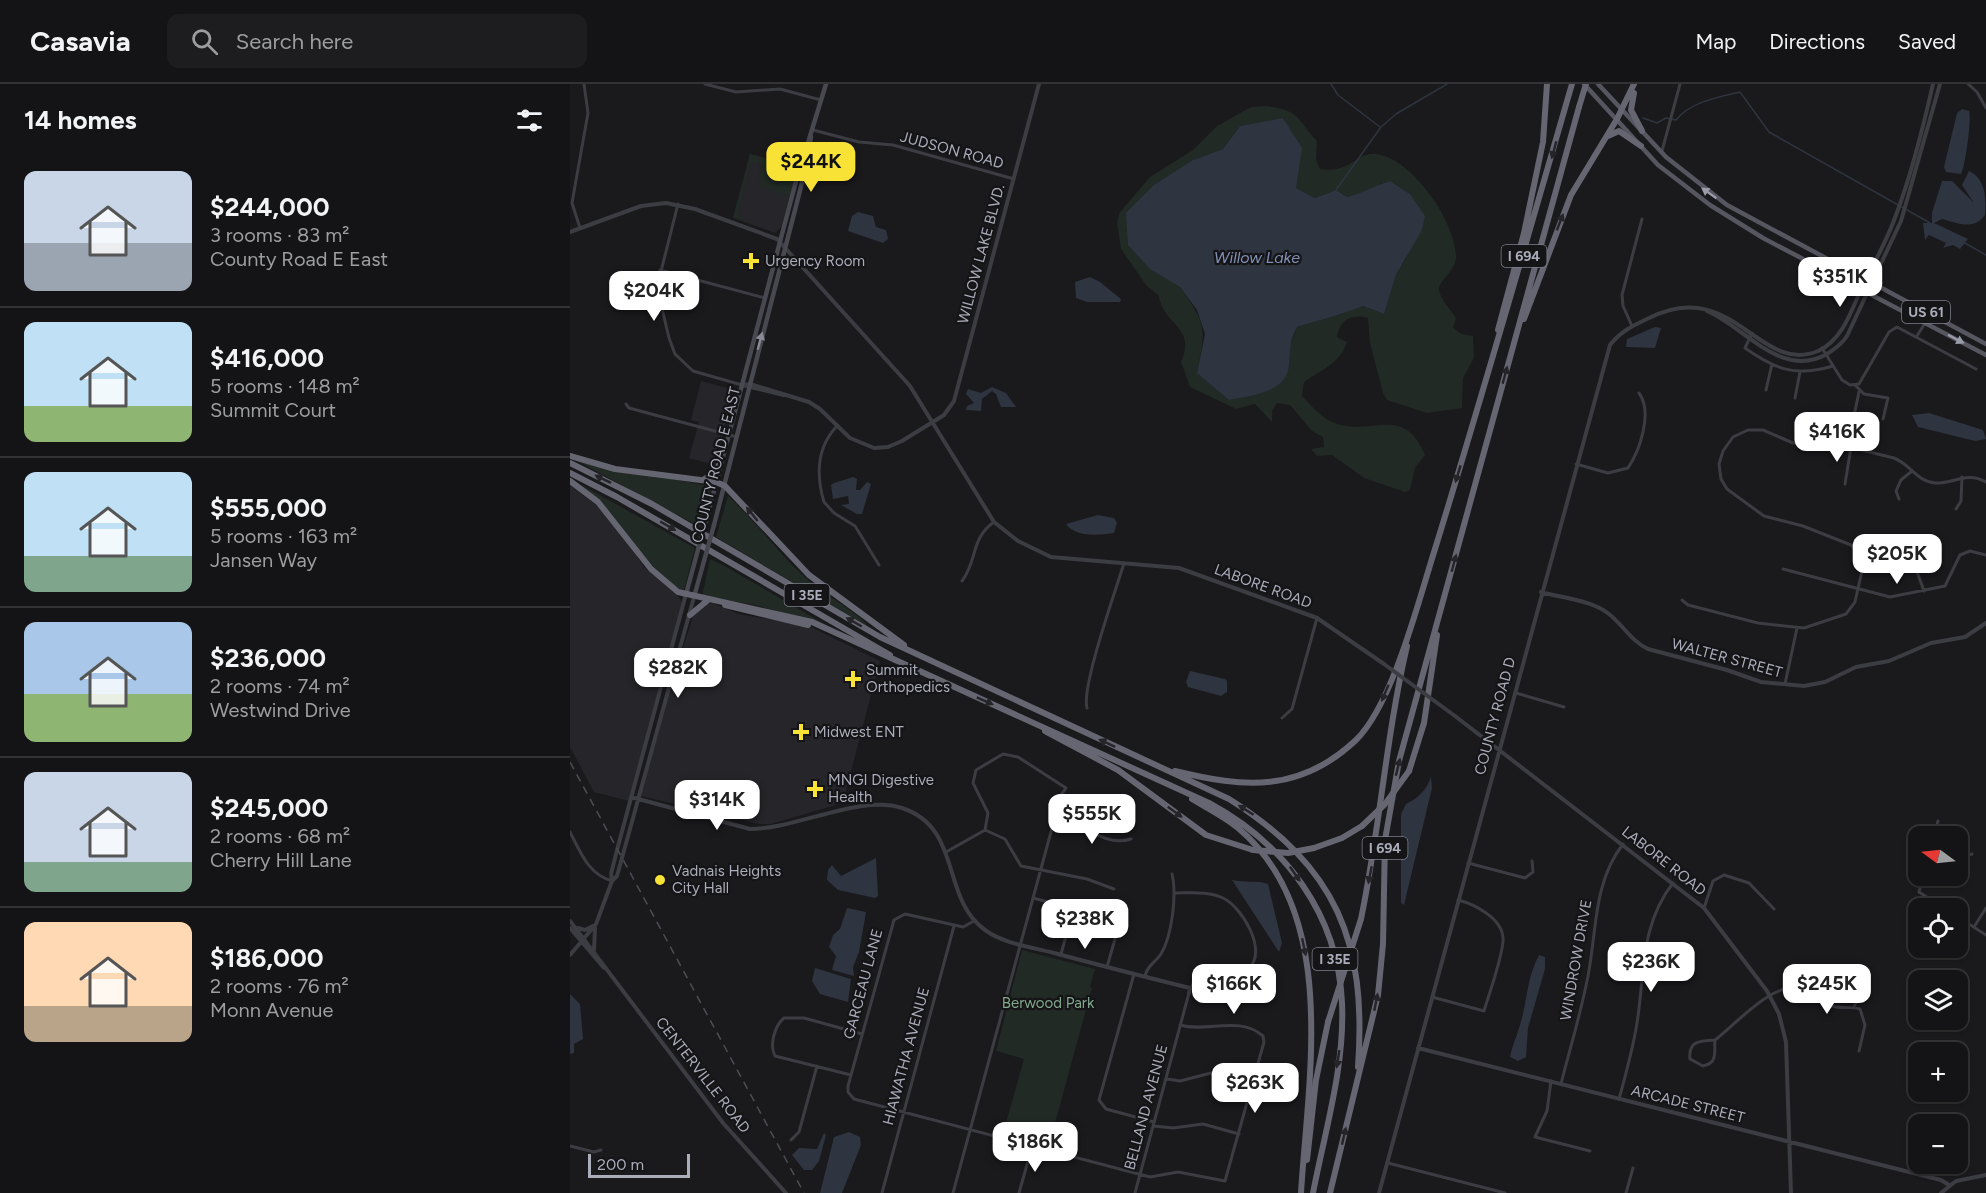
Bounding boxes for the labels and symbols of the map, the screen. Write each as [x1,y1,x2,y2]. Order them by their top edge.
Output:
street label: JUDSON ROAD [898,128,1006,172]
one-way arrow [1549,141,1558,159]
pin: $244K [769,142,853,193]
street label: WILLOW LAKE BLVD. [954,182,1008,326]
one-way arrow [1702,187,1718,199]
one-way arrow [1555,213,1565,231]
road number: I 694 [1502,245,1546,267]
water label: Willow Lake [1214,248,1300,267]
marker: Urgency Room [742,252,760,270]
place label: Urgency Room [765,252,865,270]
pin: $351K [1798,257,1882,308]
pin: $204K [612,271,696,322]
road number: US 61 [1902,301,1950,323]
one-way arrow [756,332,765,350]
one-way arrow [1947,334,1964,344]
one-way arrow [1501,366,1510,384]
street label: COUNTY ROAD E EAST [688,384,744,545]
pin: $416K [1795,412,1879,463]
one-way arrow [1453,465,1462,483]
one-way arrow [595,474,612,484]
one-way arrow [746,506,759,522]
one-way arrow [660,521,677,531]
pin: $205K [1855,534,1939,585]
one-way arrow [1450,554,1459,572]
street label: LABORE ROAD [1212,560,1314,612]
road number: I 35E [784,584,830,606]
one-way arrow [845,617,862,627]
street label: WALTER STREET [1670,635,1785,682]
pin: $282K [636,648,720,699]
street label: COUNTY ROAD D [1471,655,1519,777]
place label: Summit Orthopedics [866,661,950,696]
marker: Summit Orthopedics [844,670,862,688]
one-way arrow [1381,685,1390,702]
one-way arrow [976,696,994,706]
marker: Midwest ENT [792,723,810,741]
place label: Midwest ENT [814,723,905,741]
one-way arrow [1098,738,1115,747]
one-way arrow [1393,758,1403,776]
place label: MNGI Digestive Health [828,771,934,806]
pin: $314K [675,780,759,831]
marker: MNGI Digestive Health [806,780,824,798]
pin: $555K [1050,794,1134,845]
one-way arrow [1238,804,1254,815]
one-way arrow [1167,806,1182,818]
street label: LABORE ROAD [1618,822,1710,900]
north arrow [1908,826,1968,886]
road number: I 694 [1362,837,1408,859]
place label: Vadnais Heights City Hall [672,862,781,897]
one-way arrow [1289,866,1301,882]
one-way arrow [1365,866,1374,885]
marker: Vadnais Heights City Hall [653,873,667,887]
street label: WINDROW DRIVE [1557,898,1595,1022]
pin: $238K [1043,899,1127,950]
street label: GARCEAU LANE [840,927,886,1041]
one-way arrow [1299,937,1309,956]
pin: $236K [1609,942,1693,993]
road number: I 35E [1312,948,1358,970]
pin: $166K [1192,964,1276,1015]
pin: $245K [1785,964,1869,1015]
street label: HIAWATHA AVENUE [879,985,933,1127]
one-way arrow [1372,993,1381,1012]
park label: Berwood Park [1002,994,1095,1012]
street label: CENTERVILLE ROAD [652,1014,754,1136]
street label: BELLAND AVENUE [1121,1042,1171,1172]
one-way arrow [1334,1050,1343,1069]
pin: $263K [1213,1063,1297,1114]
street label: ARCADE STREET [1629,1081,1747,1127]
pin: $186K [993,1122,1077,1173]
one-way arrow [1339,1127,1349,1145]
scale bar [588,1151,690,1178]

